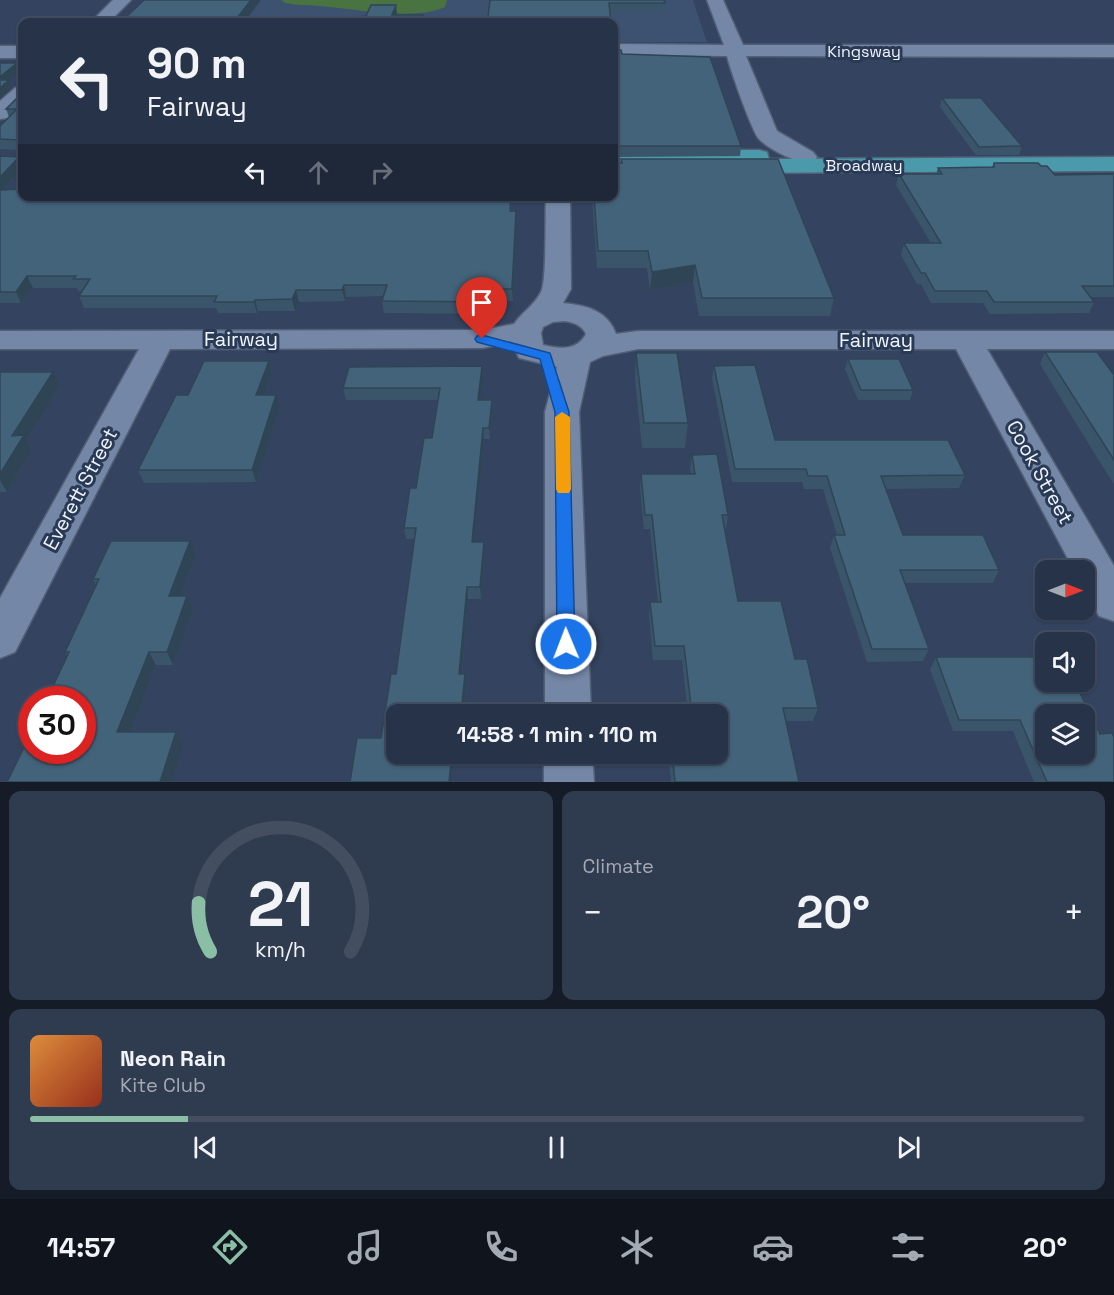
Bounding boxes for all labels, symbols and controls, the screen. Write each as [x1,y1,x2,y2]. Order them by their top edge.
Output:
text: 90 m [147,37,247,90]
street label: Kingsway [827,41,901,62]
icon: left [48,42,126,120]
text: Fairway [147,89,247,124]
street label: Broadway [826,155,902,176]
icon: left [239,156,272,189]
icon: ahead [302,156,335,189]
icon: right [365,156,398,189]
pin [456,277,507,339]
icon: arrive [465,286,498,319]
street label: Fairway [204,326,278,352]
street label: Fairway [839,327,913,353]
street label: Cook Street [1001,416,1079,528]
street label: Everett Street [37,424,123,554]
north arrow [1035,560,1095,620]
map controls [1035,560,1095,764]
position arrow [534,612,598,676]
button: sound [1035,632,1095,692]
speed limit sign: 30 [18,686,96,764]
button: layers [1035,704,1095,764]
text: 14:58 · 1 min · 110 m [456,720,658,748]
text: Climate [583,853,654,879]
text: 21 [248,865,313,944]
text: 20° [796,884,870,941]
text: − [583,892,603,934]
text: + [1064,892,1084,934]
text: km/h [255,937,306,964]
text: Neon Rain [120,1044,226,1072]
text: Kite Club [120,1072,206,1098]
icon: previous [189,1131,222,1164]
icon: pause [540,1131,573,1164]
icon: next [892,1131,925,1164]
icon: directions [209,1226,251,1268]
icon: music [344,1226,386,1268]
icon: phone [480,1226,522,1268]
icon: climate [616,1226,658,1268]
icon: car [752,1226,794,1268]
icon: filters [887,1226,929,1268]
text: 14:57 [47,1230,115,1265]
text: 20° [1023,1230,1067,1265]

